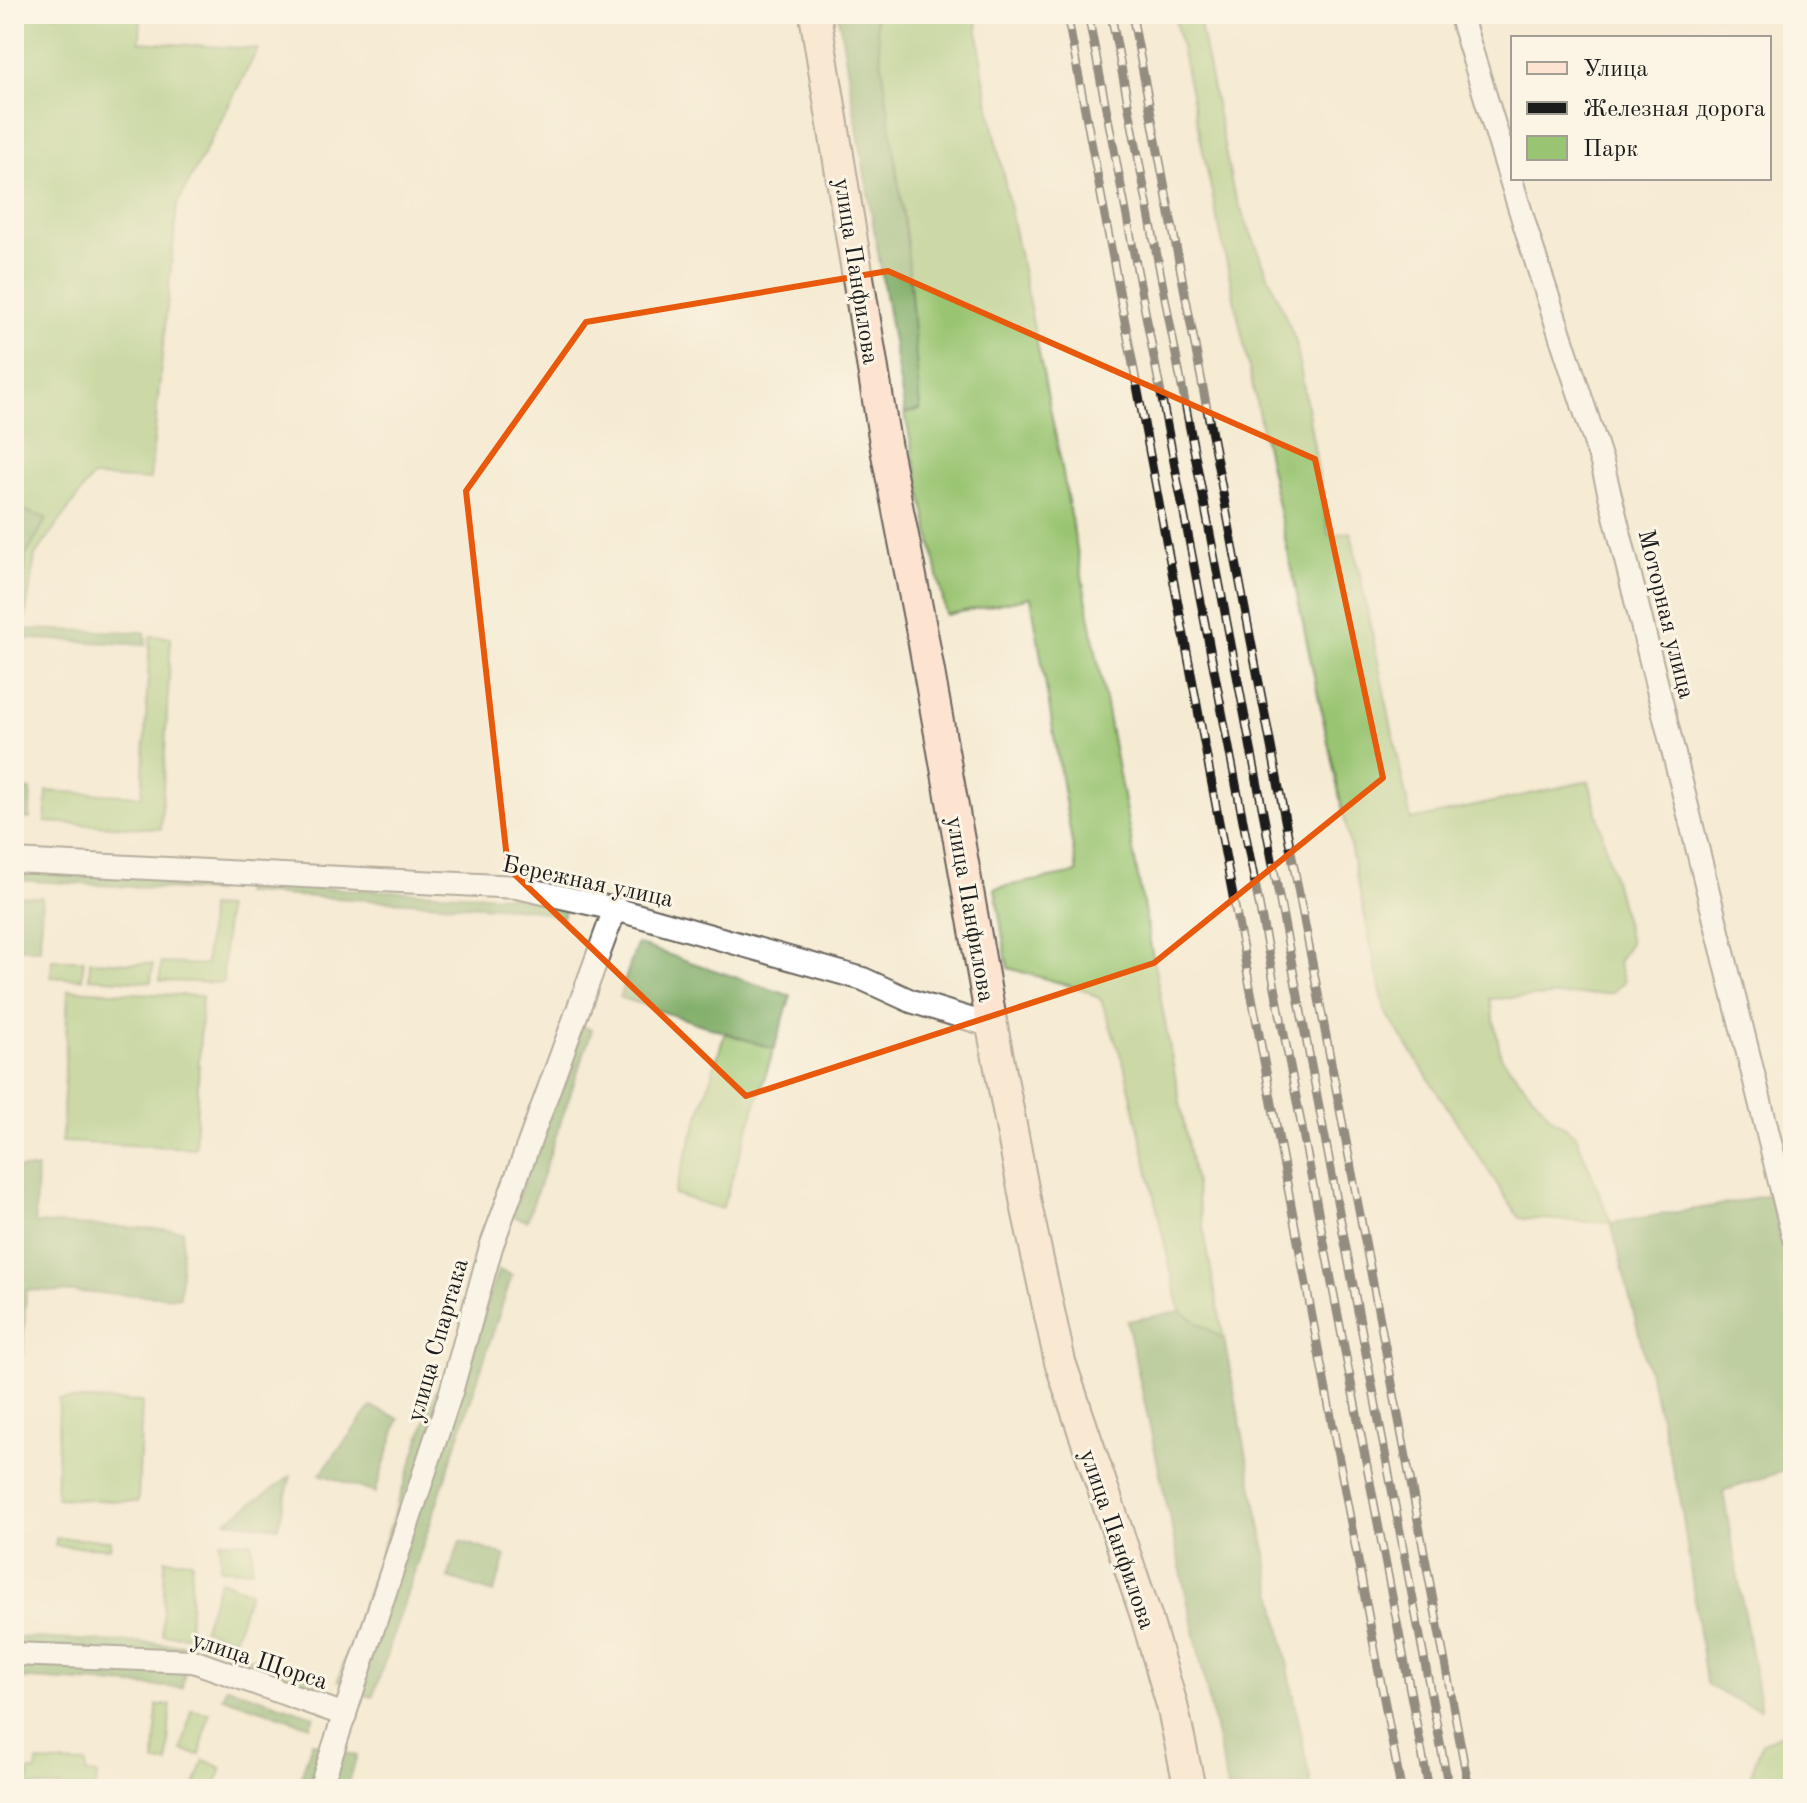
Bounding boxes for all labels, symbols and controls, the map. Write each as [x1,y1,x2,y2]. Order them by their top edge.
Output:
legend [1511,36,1771,180]
text: Улица [1583,58,1648,82]
text: Железная дорога [1583,98,1766,122]
text: Парк [1583,138,1638,162]
street label: улица Панфилова [828,176,882,366]
street label: Моторная улица [1632,528,1698,702]
street label: улица Панфилова [941,815,997,1004]
street label: Бережная улица [500,853,675,913]
street label: улица Спартака [404,1256,474,1425]
street label: улица Панфилова [1074,1447,1158,1633]
street label: улица Щорса [188,1629,331,1695]

